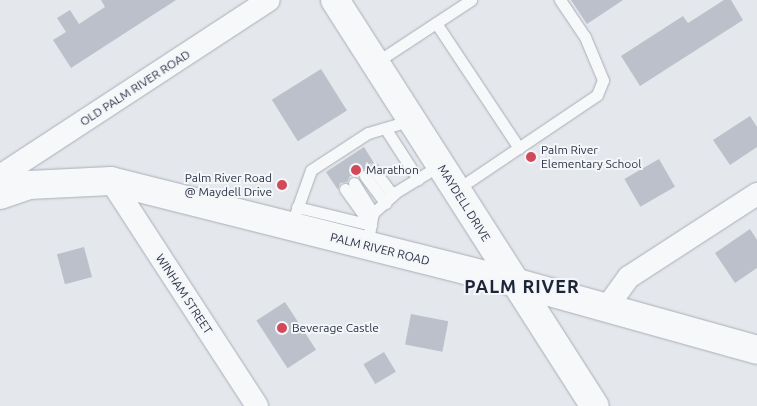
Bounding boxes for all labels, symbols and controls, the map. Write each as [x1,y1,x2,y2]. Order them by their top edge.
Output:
street label: OLD PALM RIVER ROAD [77,47,193,129]
place label: Palm River Elementary School [541,143,641,171]
marker: Palm River Elementary School [525,151,537,163]
street label: MAYDELL DRIVE [435,162,493,244]
place label: Marathon [366,163,419,177]
marker: Marathon [350,164,362,176]
place label: Palm River Road @ Maydell Drive [185,171,272,199]
marker: Palm River Road @ Maydell Drive [276,179,288,191]
street label: PALM RIVER ROAD [329,230,431,268]
street label: WINHAM STREET [153,251,215,337]
district label: PALM RIVER [463,275,581,297]
place label: Beverage Castle [292,321,379,335]
marker: Beverage Castle [276,322,288,334]

